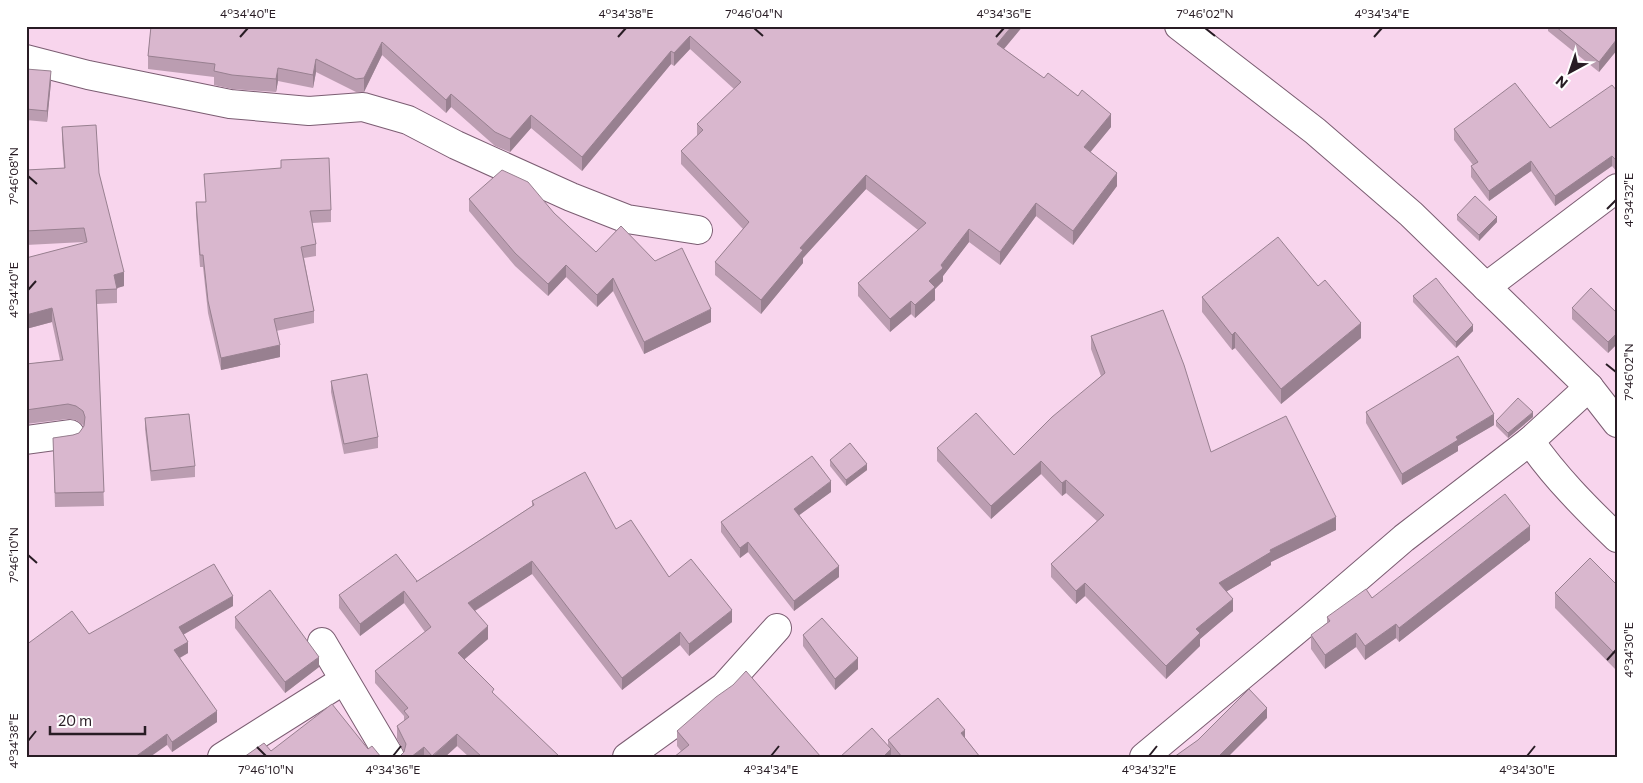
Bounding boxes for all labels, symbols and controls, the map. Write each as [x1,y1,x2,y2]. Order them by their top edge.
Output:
text: 4°34'40"E [220,6,276,20]
text: 4°34'38"E [598,6,654,20]
text: 7°46'04"N [725,6,783,20]
text: 4°34'36"E [976,6,1032,20]
text: 7°46'02"N [1177,6,1233,20]
text: 4°34'34"E [1355,6,1409,20]
north arrow [1546,48,1596,98]
text: N [1552,72,1571,92]
text: 7°46'08"N [6,147,20,205]
text: 4°34'32"E [1621,173,1635,227]
text: 4°34'40"E [6,262,20,318]
text: 7°46'02"N [1621,344,1635,400]
text: 7°46'10"N [6,527,20,583]
text: 4°34'30"E [1621,622,1635,678]
scale bar [50,703,145,735]
text: 20 m [58,711,92,729]
text: 4°34'38"E [6,713,20,769]
text: 7°46'10"N [238,762,294,776]
text: 4°34'36"E [365,762,421,776]
text: 4°34'34"E [744,762,798,776]
text: 4°34'32"E [1122,762,1176,776]
text: 4°34'30"E [1499,762,1555,776]

